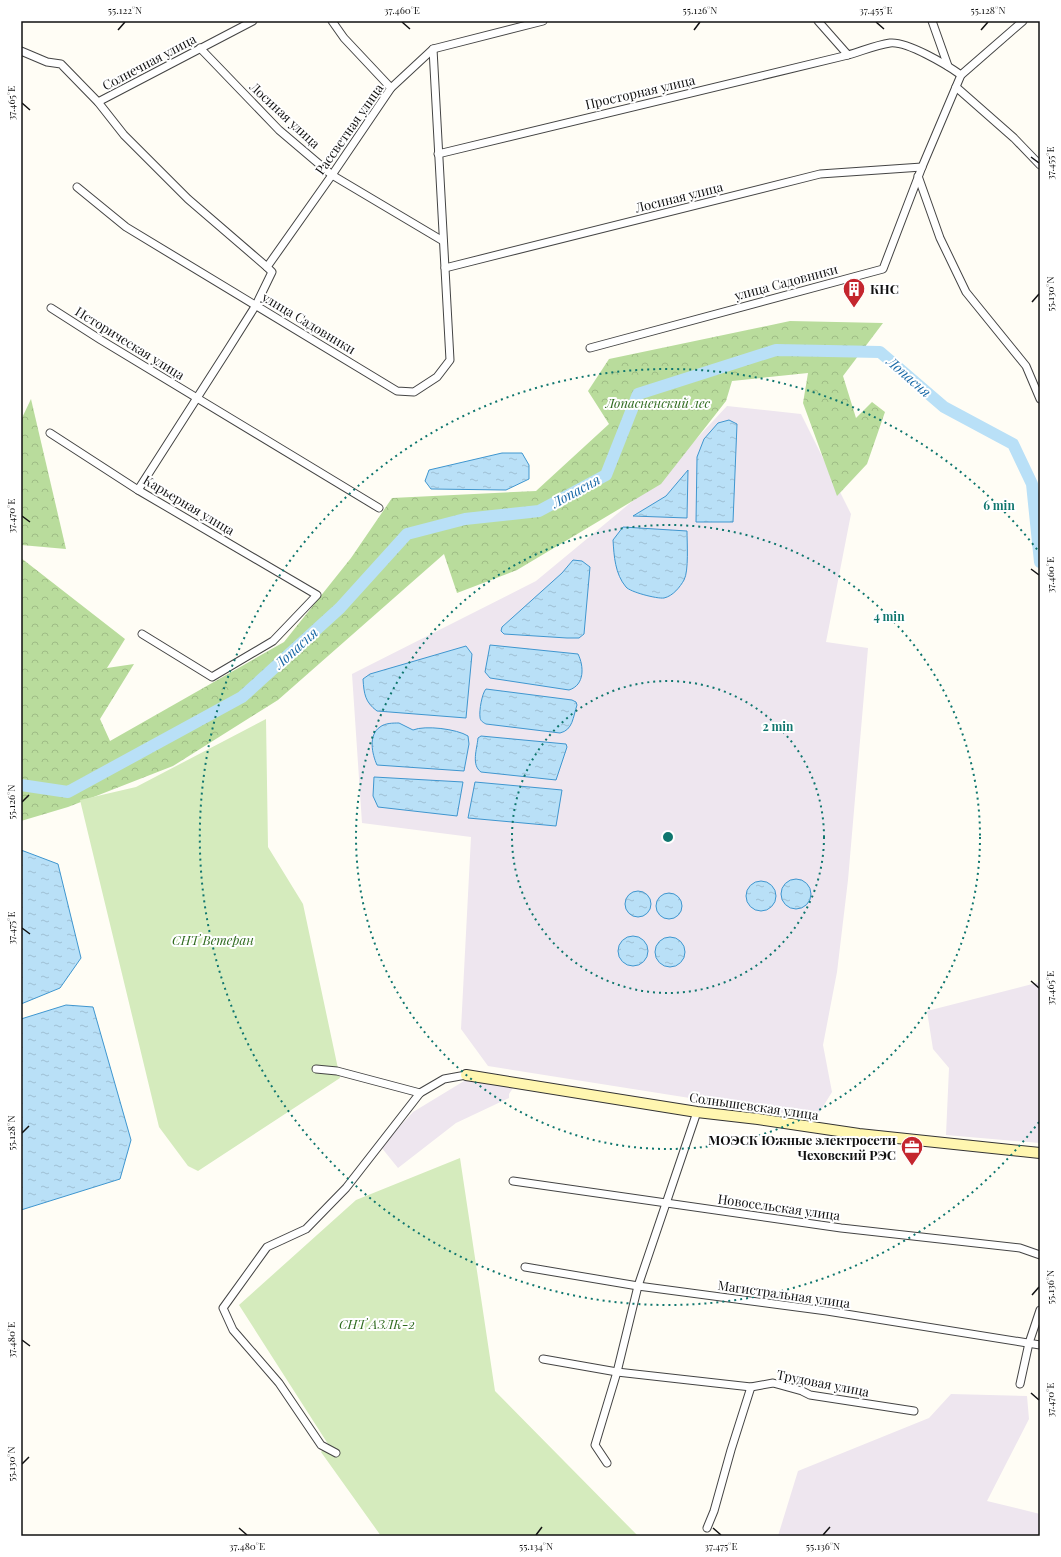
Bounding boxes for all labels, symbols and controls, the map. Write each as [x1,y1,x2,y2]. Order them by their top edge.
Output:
text: 55.122°N [108,3,142,17]
text: 37.460°E [384,3,420,17]
text: 55.126°N [683,3,717,17]
text: 37.455°E [859,3,893,17]
text: 55.128°N [971,3,1005,17]
street label: Солнечная улица [99,29,199,93]
street label: Просторная улица [583,70,697,112]
street label: Лосиная улица [246,77,324,152]
street label: Рассветная улица [311,79,387,178]
text: 37.465°E [4,86,18,120]
text: 37.455°E [1043,146,1057,180]
street label: Лосиная улица [632,177,725,216]
street label: улица Садовники [731,260,839,304]
building icon: КНС [841,276,867,309]
text: 55.130°N [1043,277,1057,311]
place label: КНС [870,280,899,297]
street label: улица Садовники [258,287,359,357]
street label: Историческая улица [72,302,189,383]
water label: Лопасня [882,351,936,401]
park label: Лопасненский лес [605,394,711,411]
water label: Лопасня [547,469,604,512]
street label: Карьерная улица [141,471,238,539]
text: 6 min [983,497,1015,513]
text: 37.470°E [4,499,18,533]
text: 37.460°E [1043,557,1057,593]
text: 4 min [873,608,905,624]
water label: Лопасня [269,623,322,673]
text: 2 min [763,718,794,734]
text: 55.126°N [4,785,18,819]
centre of rings [661,830,675,844]
text: 37.475°E [4,911,18,945]
park label: СНТ Ветеран [172,931,254,948]
text: 37.465°E [1043,971,1057,1005]
street label: Солнышевская улица [688,1088,820,1123]
text: 55.128°N [4,1116,18,1150]
place label: МОЭСК Южные электросети Чеховский РЭС [708,1131,896,1163]
office icon: МОЭСК Южные электросети Чеховский РЭС [899,1134,925,1167]
street label: Новосельская улица [717,1190,842,1224]
text: 55.136°N [1043,1270,1057,1304]
street label: Магистральная улица [717,1276,852,1311]
park label: СНТ АЗЛК-2 [339,1315,415,1332]
text: 37.480°E [4,1322,18,1358]
street label: Трудовая улица [775,1365,871,1400]
text: 37.470°E [1043,1383,1057,1417]
text: 55.130°N [4,1447,18,1481]
text: 37.480°E [229,1539,265,1553]
text: 55.134°N [519,1539,553,1553]
text: 37.475°E [704,1539,738,1553]
text: 55.136°N [806,1539,840,1553]

